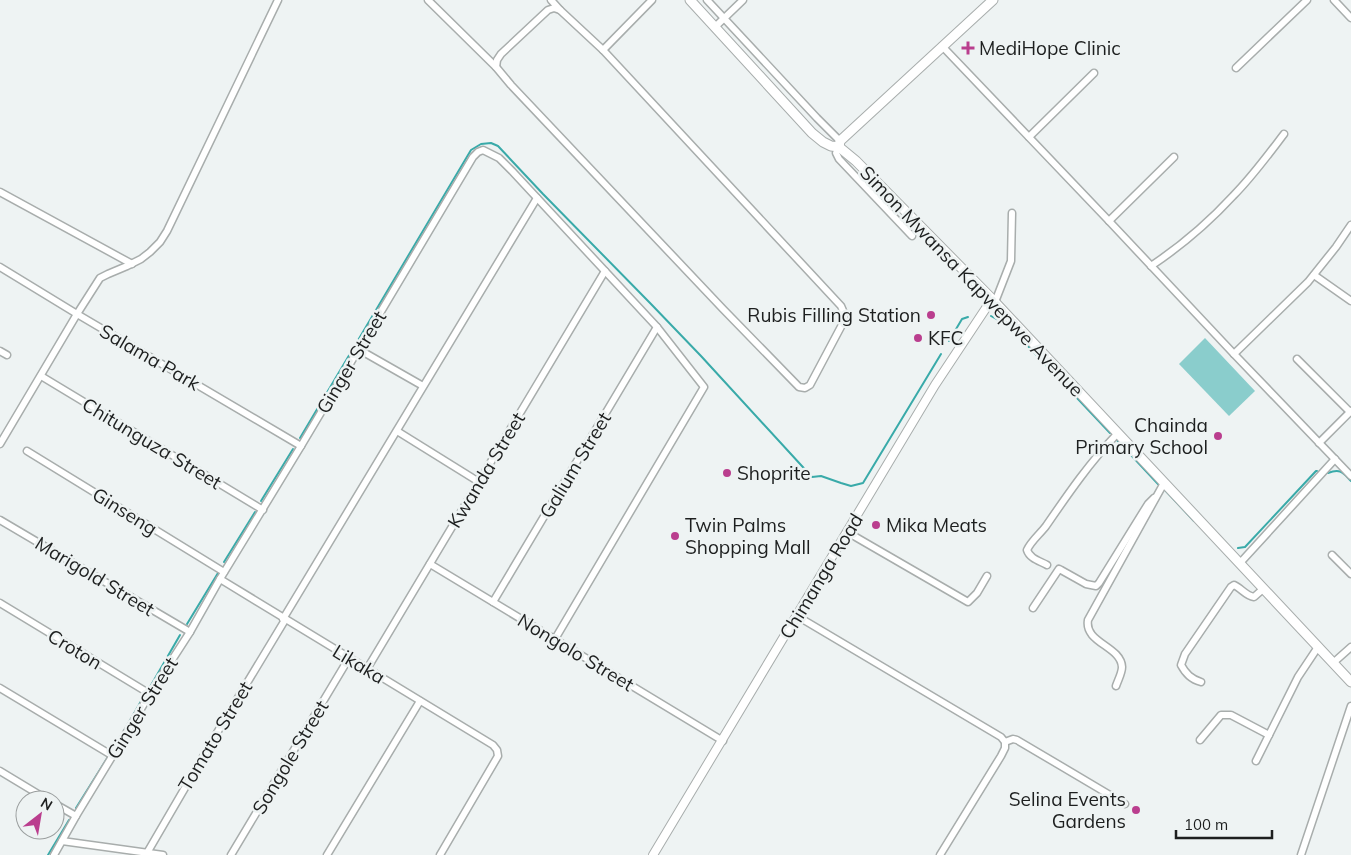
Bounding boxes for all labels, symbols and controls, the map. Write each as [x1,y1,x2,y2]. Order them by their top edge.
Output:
place label: MediHope Clinic [979,36,1121,60]
marker: MediHope Clinic [961,41,975,55]
street label: Simon Mwansa Kapwepwe Avenue [855,161,1089,401]
place label: Rubis Filling Station [747,303,921,327]
street label: Ginger Street [311,306,391,418]
marker: Rubis Filling Station [925,309,937,321]
street label: Salama Park [95,319,205,396]
place label: KFC [928,326,963,350]
marker: KFC [912,332,924,344]
street label: Chitunguza Street [78,392,226,494]
street label: Galium Street [534,407,616,522]
street label: Kwanda Street [442,408,530,532]
place label: Chainda Primary School [1075,413,1208,459]
marker: Chainda Primary School [1212,430,1224,442]
place label: Shoprite [737,461,811,485]
marker: Shoprite [721,467,733,479]
street label: Ginseng [88,482,162,540]
street label: Chimanga Road [774,509,868,643]
place label: Twin Palms Shopping Mall [685,513,810,559]
place label: Mika Meats [886,513,987,537]
marker: Mika Meats [870,519,882,531]
marker: Twin Palms Shopping Mall [669,530,681,542]
street label: Marigold Street [31,531,159,621]
street label: Nongolo Street [514,608,639,696]
street label: Croton [43,624,107,674]
street label: Likaka [328,639,390,689]
street label: Ginger Street [101,652,183,763]
street label: Tomato Street [173,676,257,795]
street label: Songole Street [247,695,334,818]
place label: Selina Events Gardens [1009,787,1126,833]
north arrow [15,790,65,840]
text: N [38,793,56,814]
marker: Selina Events Gardens [1130,804,1142,816]
scale bar [1176,808,1272,840]
text: 100 m [1184,815,1228,834]

